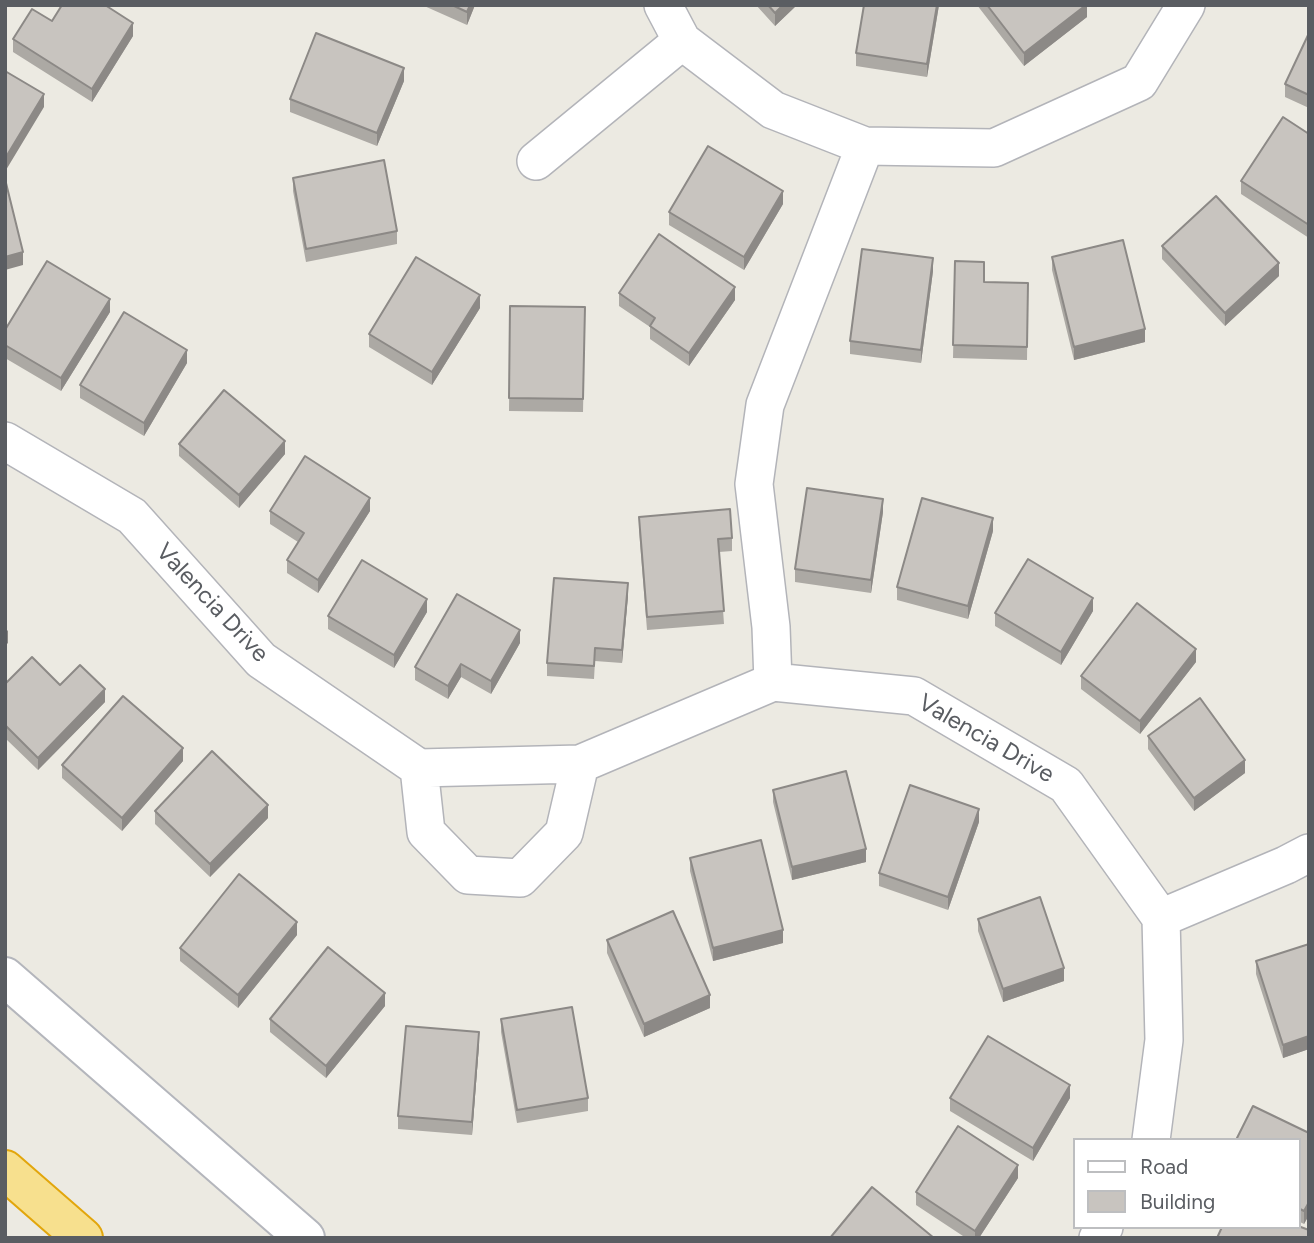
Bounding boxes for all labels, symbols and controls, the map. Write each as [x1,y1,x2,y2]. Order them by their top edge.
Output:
street label: Valencia Drive [150,538,274,668]
street label: Valencia Drive [913,689,1059,789]
legend [1072,1138,1300,1229]
text: Road [1140,1154,1188,1179]
text: Building [1140,1189,1215,1214]

